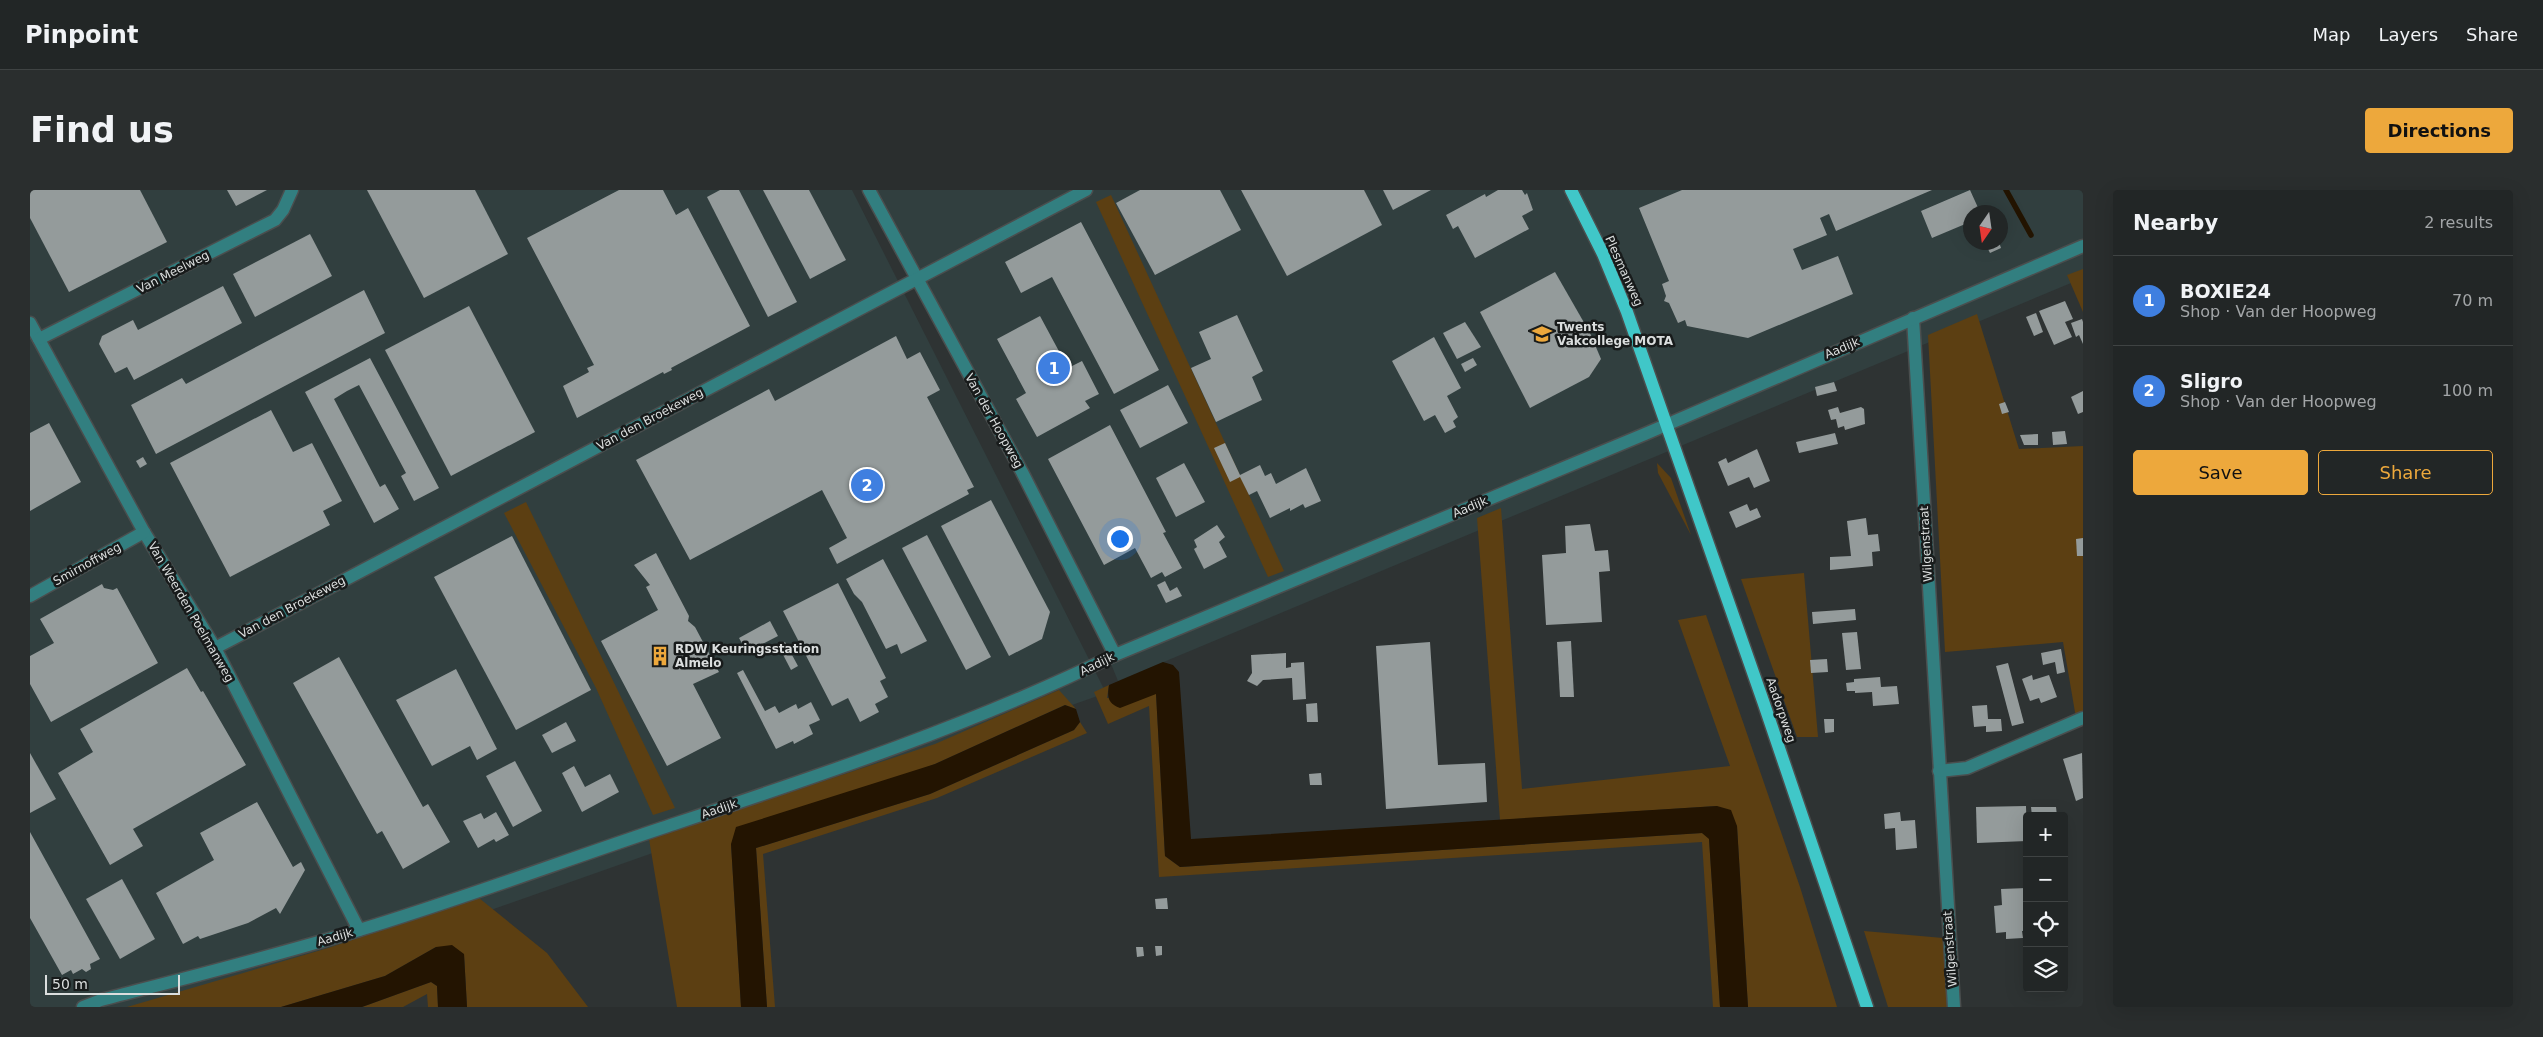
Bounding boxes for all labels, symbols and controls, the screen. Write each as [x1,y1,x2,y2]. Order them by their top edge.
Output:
text: Pinpoint [25,21,138,49]
text: Map [2312,24,2350,45]
text: Layers [2378,24,2438,45]
text: Share [2466,24,2518,45]
button: Directions [2365,108,2513,153]
text: Find us [30,110,174,150]
north arrow [1963,205,2008,250]
text: Nearby [2133,211,2218,235]
text: 2 results [2424,213,2493,232]
street label: Plesmanweg [1602,234,1646,308]
street label: Van Meelweg [134,248,212,296]
text: BOXIE24 [2180,280,2271,302]
text: 1 [2143,291,2155,310]
text: 70 m [2452,291,2493,310]
text: Shop · Van der Hoopweg [2180,302,2377,321]
place label: Twents Vakcollege MOTA [1557,320,1674,348]
school or university icon: Twents Vakcollege MOTA [1531,323,1553,345]
street label: Aadijk [1822,334,1862,362]
pin: 1 [1038,349,1070,387]
text: Sligro [2180,370,2243,392]
street label: Van der Hoopweg [962,371,1026,471]
text: 2 [2143,381,2155,400]
text: 100 m [2442,381,2493,400]
street label: Van den Broekeweg [594,385,706,453]
text: Shop · Van der Hoopweg [2180,392,2377,411]
button: Save [2133,450,2308,495]
button: Share [2318,450,2493,495]
pin: 2 [851,466,883,504]
street label: Aadijk [1450,493,1490,521]
street label: Wilgenstraat [1917,505,1935,582]
your location [1107,526,1133,552]
street label: Van Weerden Poelmanweg [145,539,237,685]
street label: Smirnoffweg [51,540,123,588]
street label: Van den Broekeweg [236,573,348,641]
place label: RDW Keuringsstation Almelo [675,642,819,670]
building icon: RDW Keuringsstation Almelo [649,645,671,667]
street label: Aadijk [1077,650,1117,678]
street label: Aadorpweg [1763,676,1799,744]
street label: Aadijk [699,796,739,822]
map controls [2023,812,2068,992]
button: + [2023,812,2068,857]
button: − [2023,857,2068,902]
button: locate [2023,902,2068,947]
street label: Wilgenstraat [1940,910,1960,987]
street label: Aadijk [315,925,355,949]
button: layers [2023,947,2068,992]
scale bar [45,972,180,995]
text: 50 m [52,976,88,992]

